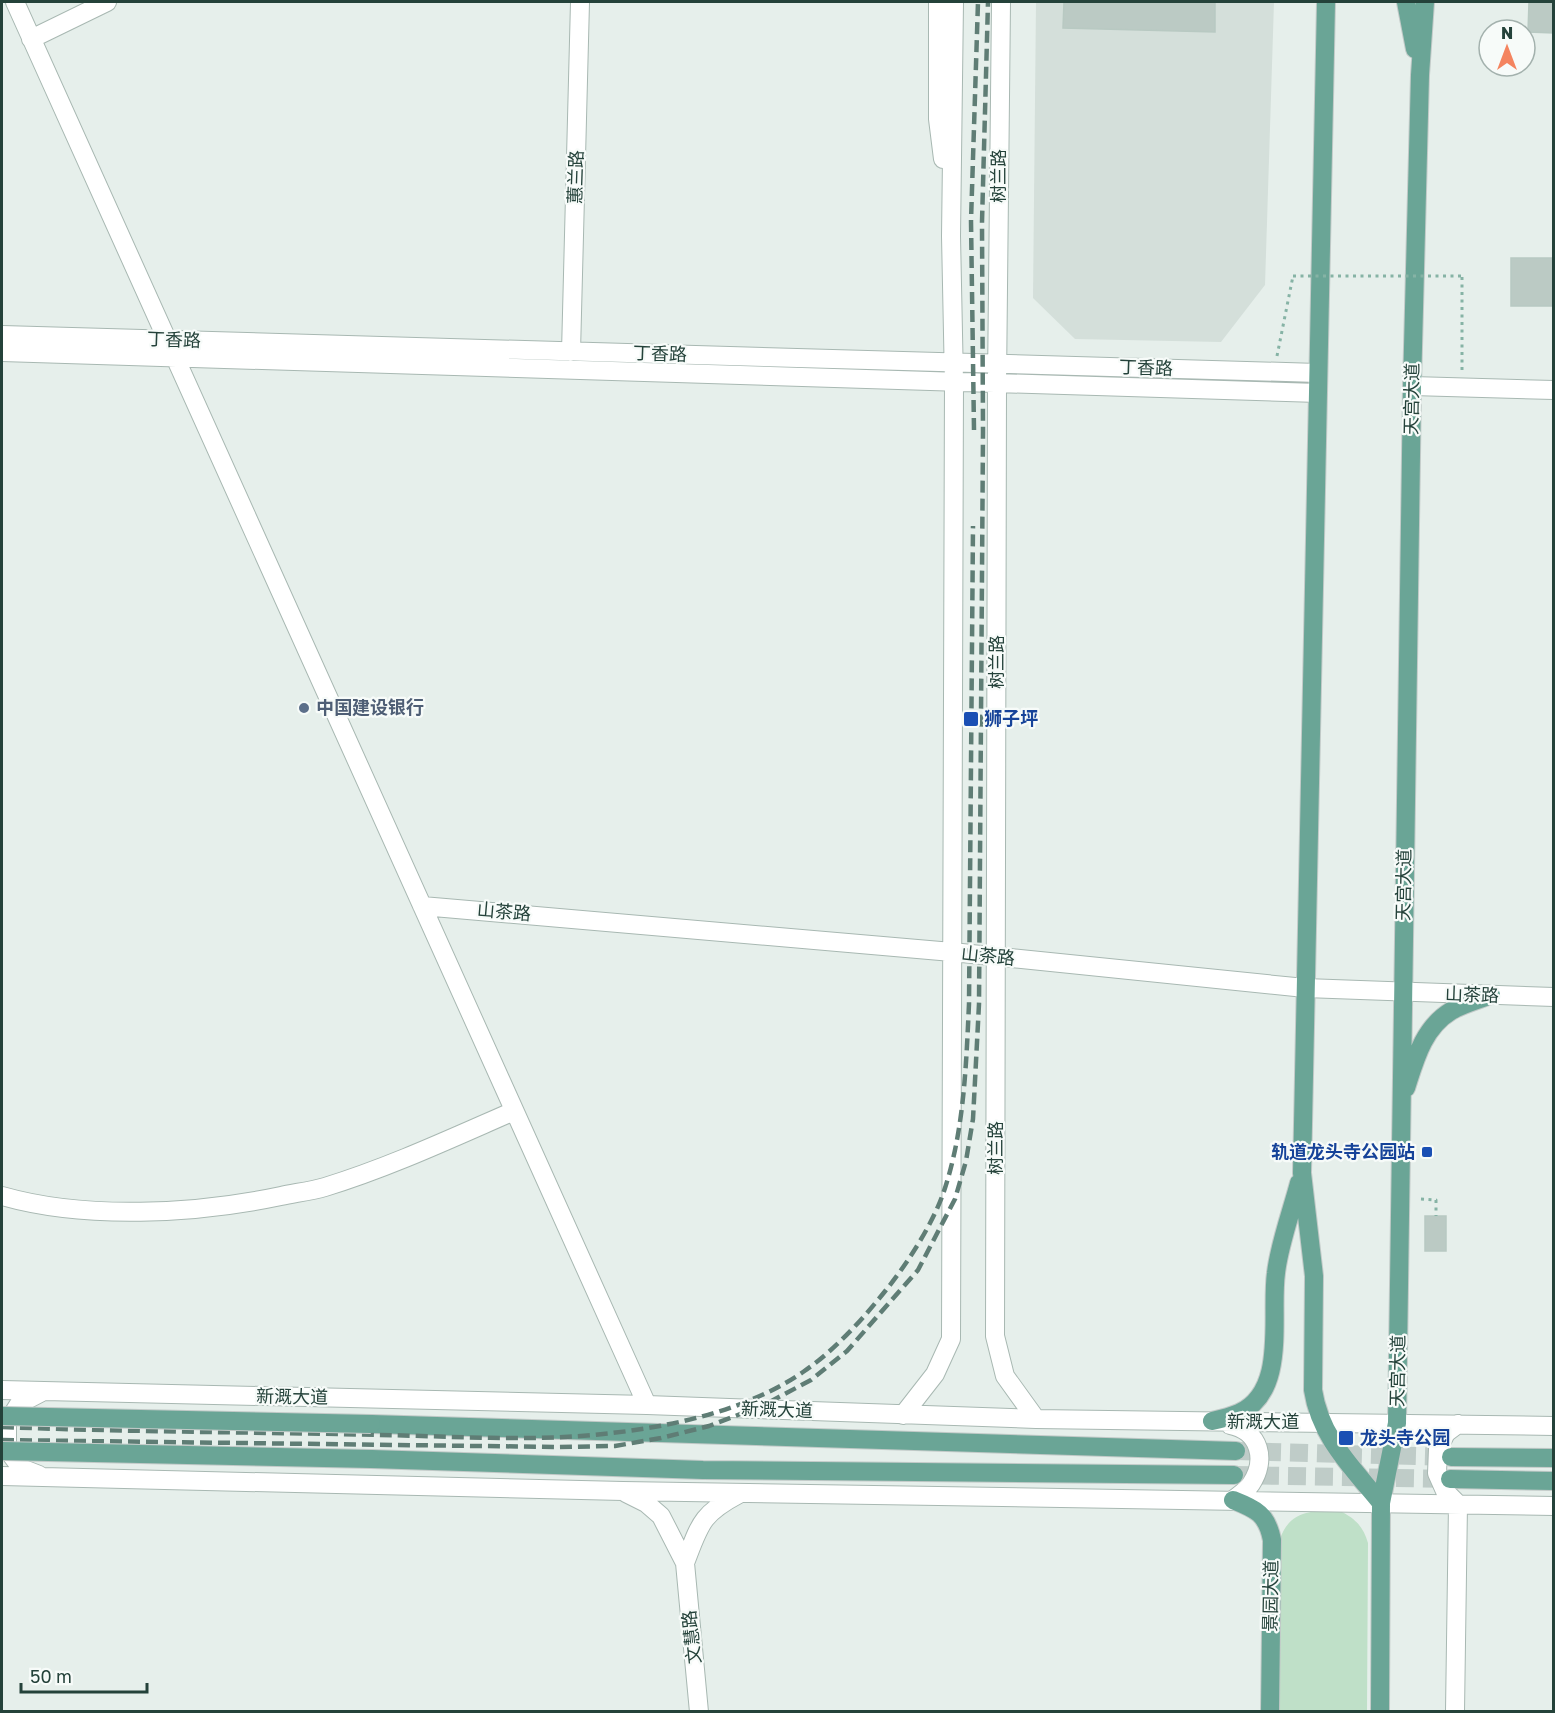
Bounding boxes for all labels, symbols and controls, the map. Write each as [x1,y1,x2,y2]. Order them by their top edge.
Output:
north arrow [1477,18,1537,78]
text: N [1501,23,1513,43]
street label: 树兰路 [987,149,1009,203]
street label: 蕙兰路 [563,150,587,204]
street label: 丁香路 [147,327,201,351]
street label: 丁香路 [633,341,687,365]
street label: 丁香路 [1119,355,1173,379]
street label: 天宫大道 [1399,363,1423,435]
street label: 树兰路 [985,635,1007,689]
place label: 中国建设银行 [316,696,424,718]
marker: 中国建设银行 [297,701,311,715]
place label: 狮子坪 [984,707,1038,729]
marker: 狮子坪 [962,710,980,728]
street label: 天宫大道 [1391,849,1415,921]
street label: 山茶路 [476,898,532,924]
street label: 山茶路 [960,941,1016,969]
street label: 山茶路 [1445,982,1499,1006]
street label: 树兰路 [984,1121,1006,1175]
place label: 轨道龙头寺公园站 [1271,1140,1415,1162]
marker: 轨道龙头寺公园站 [1420,1145,1434,1159]
street label: 天宫大道 [1385,1335,1409,1407]
street label: 新溉大道 [256,1384,328,1408]
street label: 新溉大道 [741,1397,813,1421]
street label: 新溉大道 [1227,1410,1299,1432]
place label: 龙头寺公园 [1360,1426,1450,1448]
marker: 龙头寺公园 [1337,1429,1355,1447]
street label: 景园大道 [1258,1560,1282,1632]
street label: 文慧路 [677,1609,705,1665]
scale bar [21,1656,147,1694]
text: 50 m [30,1665,72,1687]

